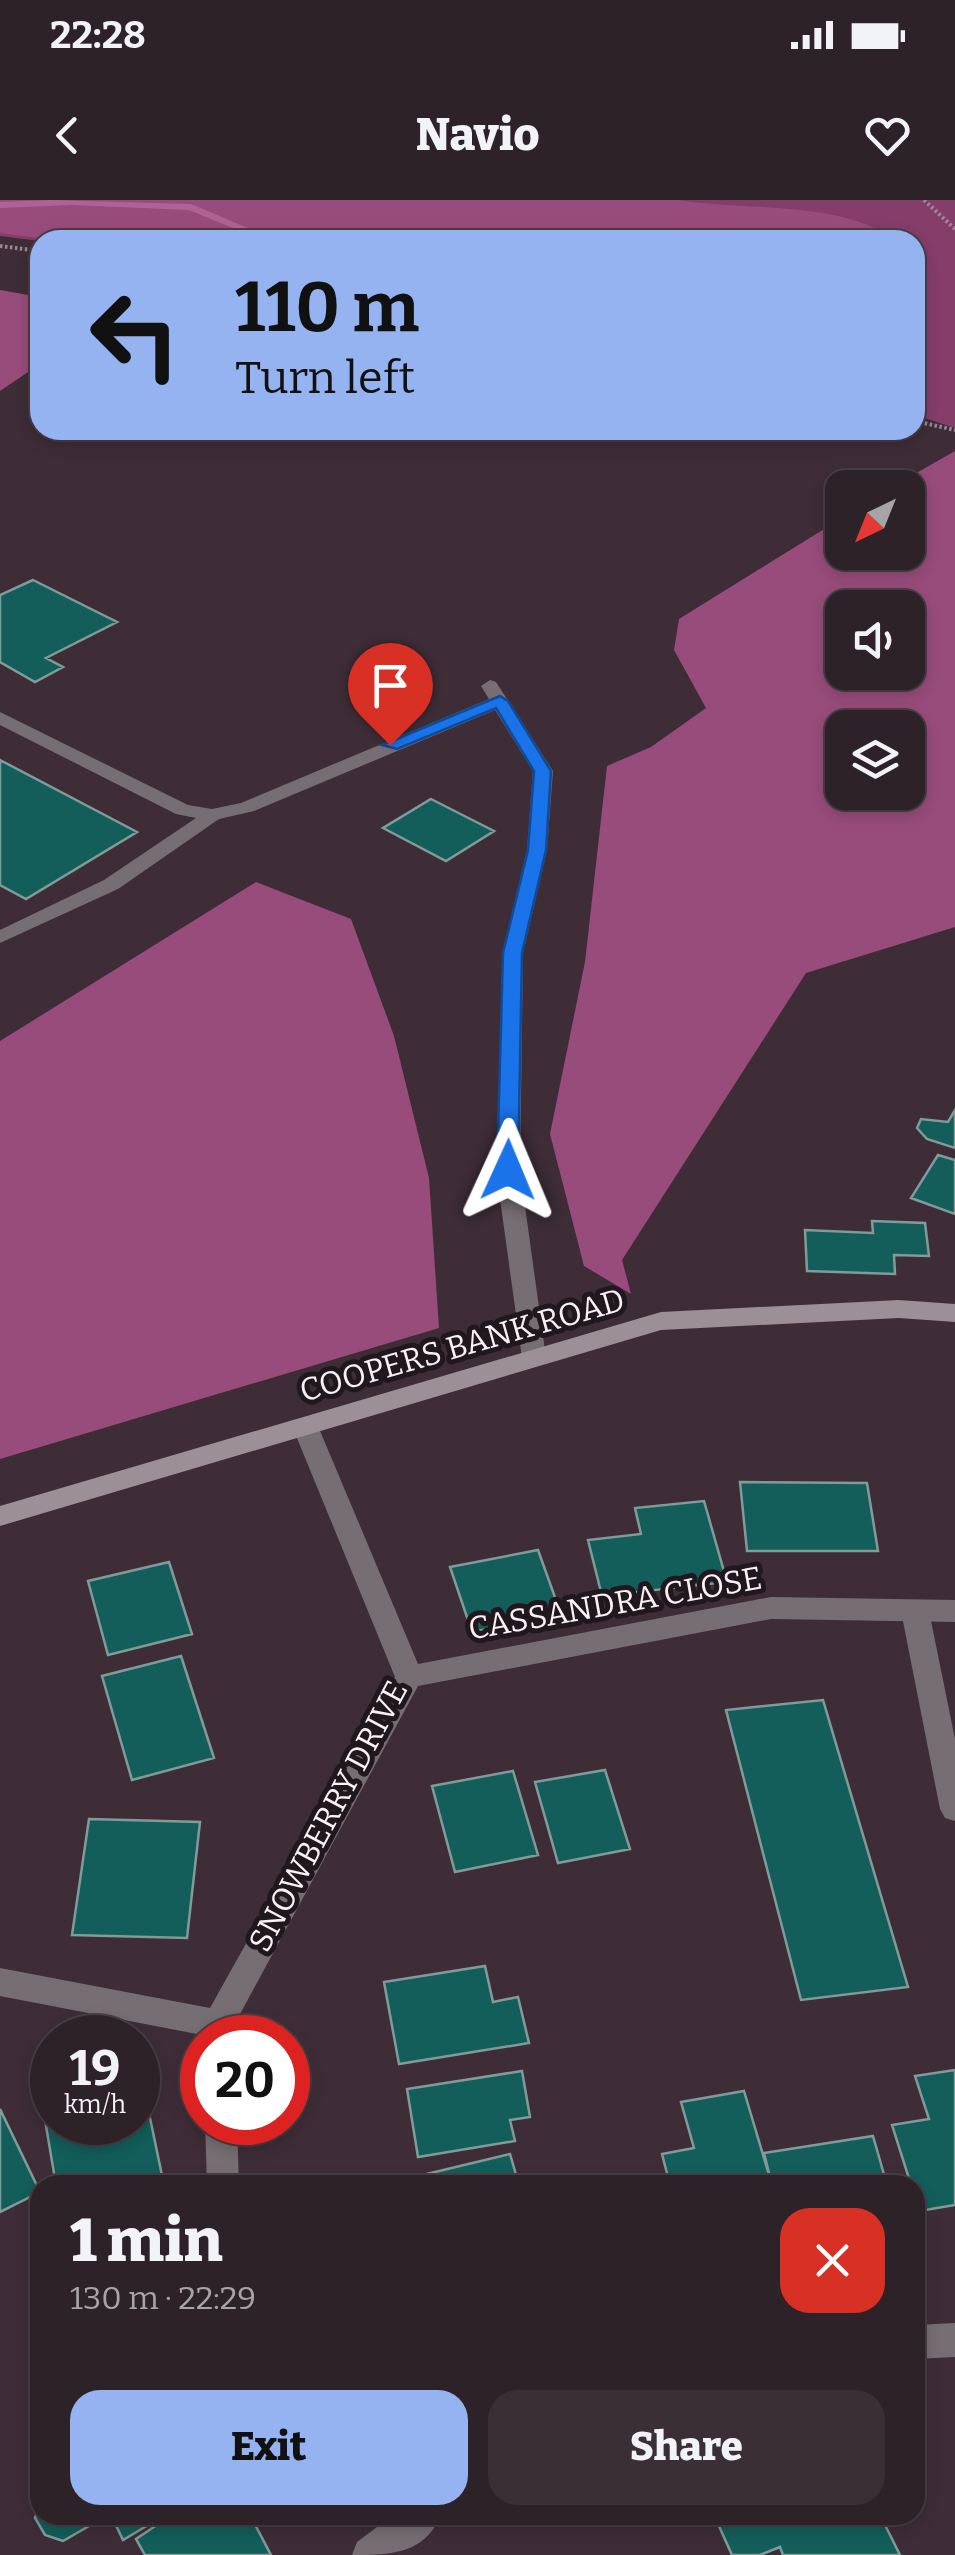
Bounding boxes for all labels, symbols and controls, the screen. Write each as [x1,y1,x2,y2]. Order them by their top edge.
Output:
text: 22:28 [50,12,146,58]
icon: back [40,108,95,163]
text: Navio [416,108,539,162]
icon: heart [860,108,915,163]
text: 110 m [235,266,419,350]
icon: left [70,270,200,400]
text: Turn left [235,351,415,405]
north arrow [825,470,925,570]
map controls [825,470,925,810]
button: sound [825,590,925,690]
pin [348,643,433,746]
icon: arrive [363,658,418,713]
button: layers [825,710,925,810]
position arrow [456,1118,560,1222]
street label: COOPERS BANK ROAD [295,1280,629,1410]
street label: CASSANDRA CLOSE [465,1558,765,1648]
street label: SNOWBERRY DRIVE [241,1674,415,1958]
speed limit sign: 20 [180,2015,310,2145]
text: 19 [69,2038,121,2098]
text: km/h [64,2090,126,2120]
text: 1 min [70,2205,223,2277]
button: close [780,2208,885,2313]
text: 130 m · 22:29 [70,2279,256,2317]
button: Exit [70,2390,468,2505]
button: Share [488,2390,885,2505]

